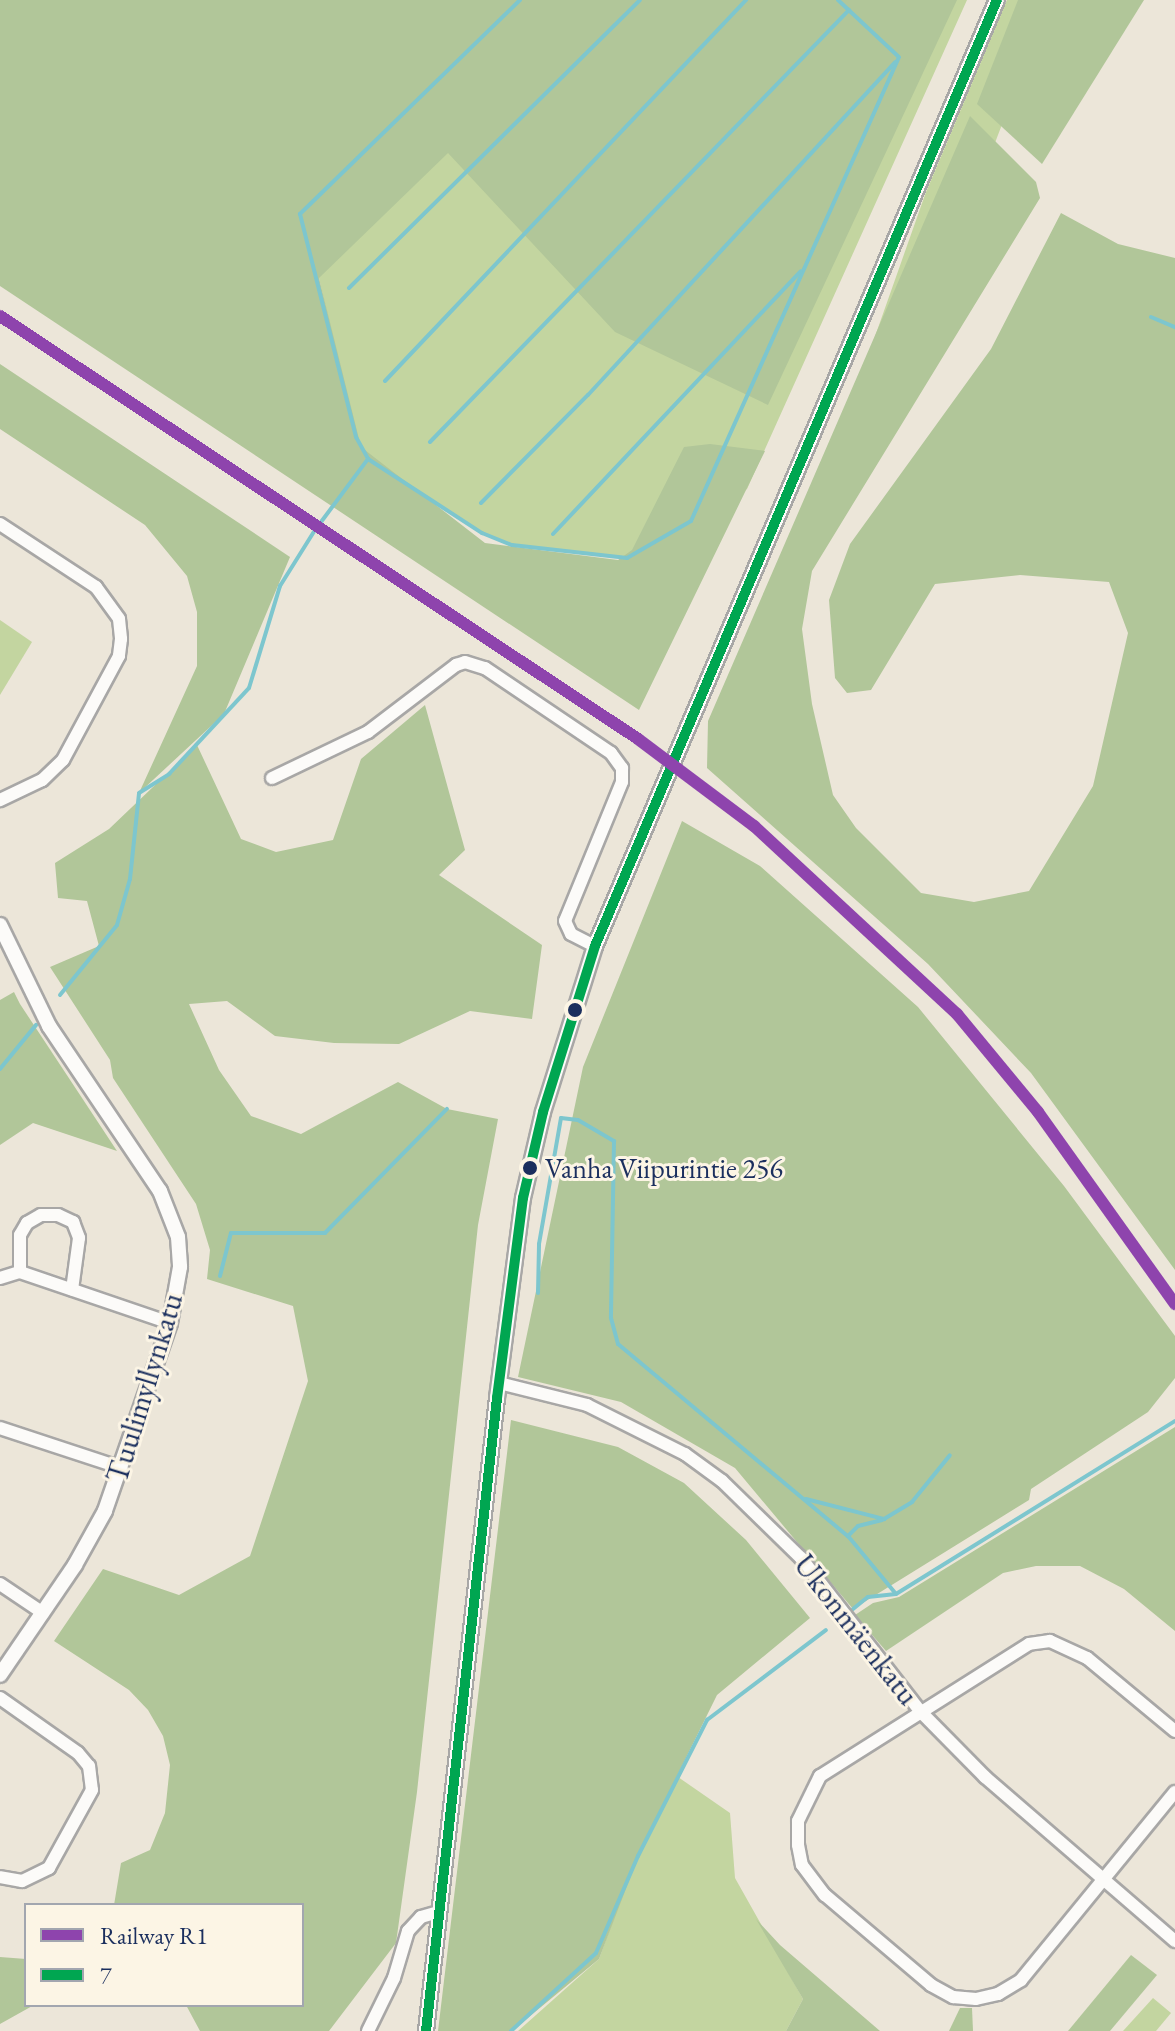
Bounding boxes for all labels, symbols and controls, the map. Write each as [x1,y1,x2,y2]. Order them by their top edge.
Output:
unlabelled marker [567,1002,583,1018]
place label: Vanha Viipurintie 256 [545,1151,783,1185]
marker: Vanha Viipurintie 256 [522,1160,538,1176]
street label: Tuulimyllynkatu [99,1289,191,1487]
street label: Ukonmäenkatu [786,1548,926,1712]
legend [24,1903,304,2007]
text: Railway R1 [100,1920,208,1951]
text: 7 [100,1960,112,1991]

